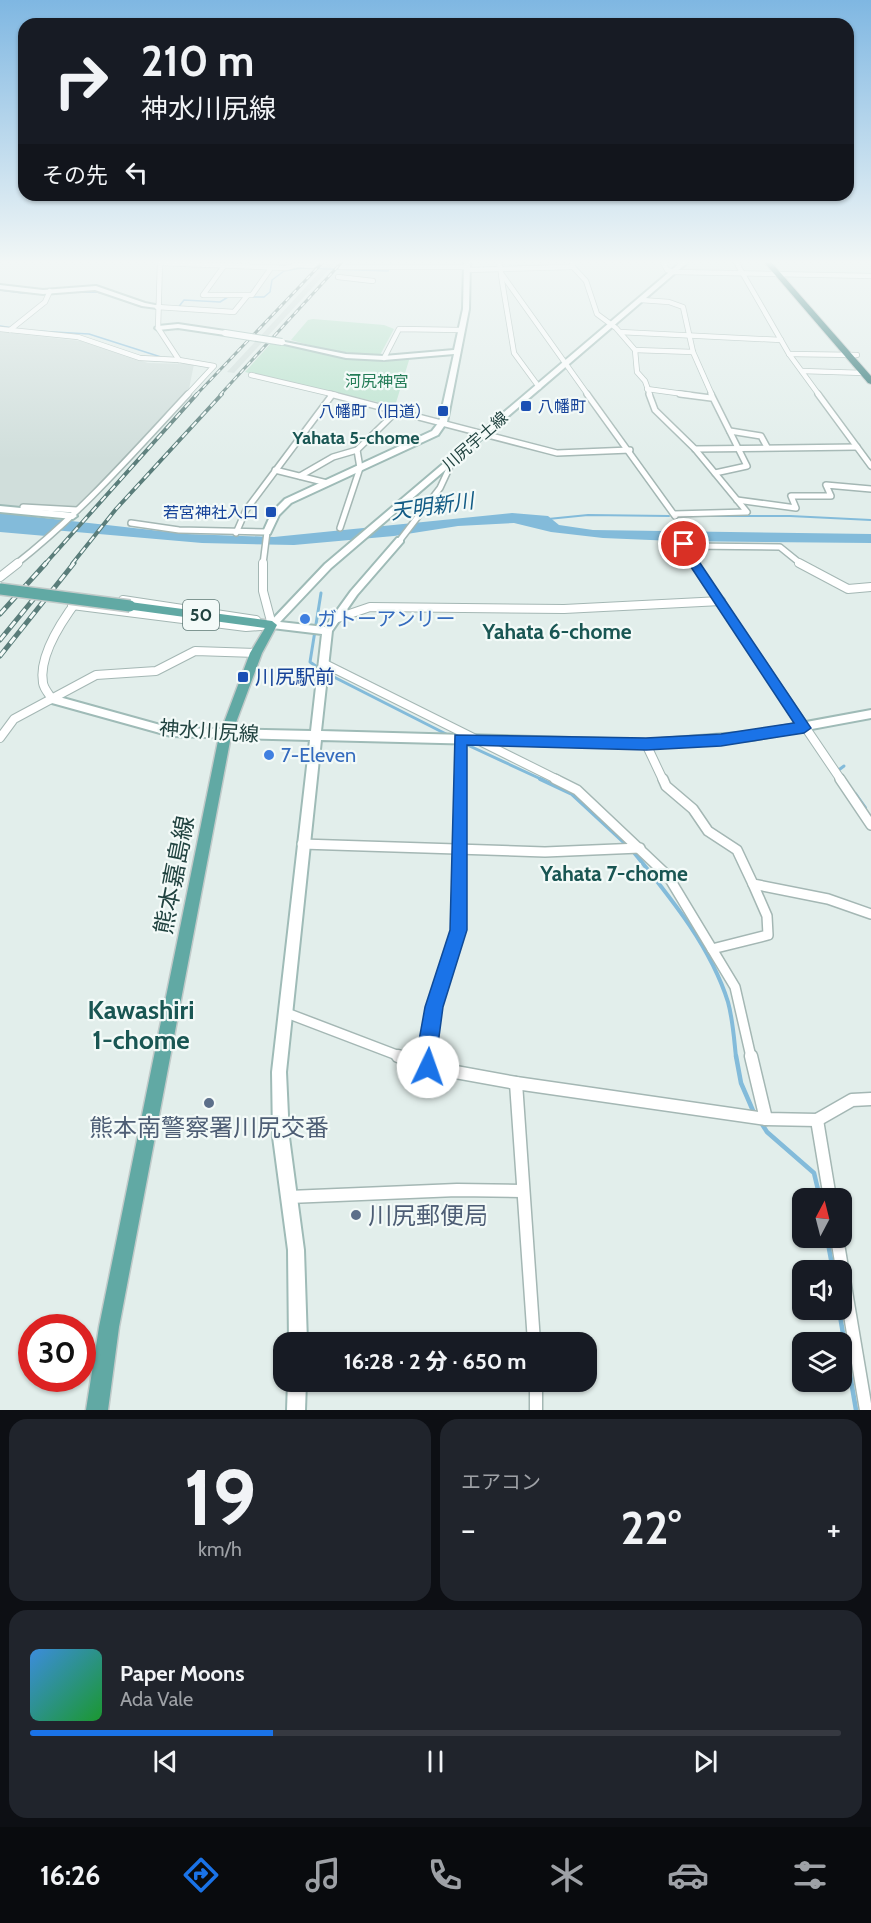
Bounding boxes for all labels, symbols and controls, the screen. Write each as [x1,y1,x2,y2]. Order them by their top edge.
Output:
text: 210 m [141,35,254,87]
icon: right [42,42,120,120]
text: 神水川尻線 [141,92,276,125]
icon: left [120,156,153,189]
text: その先 [42,162,108,189]
park label: 河尻神宮 [345,372,409,391]
place label: 八幡町 [538,397,586,416]
marker: 八幡町 [519,399,533,413]
place label: 八幡町（旧道） [319,402,431,421]
marker: 八幡町（旧道） [436,404,450,418]
street label: 川尻宇土線 [439,408,511,474]
district label: Yahata 5-chome [291,427,420,449]
water label: 天明新川 [389,487,477,524]
place label: 若宮神社入口 [163,503,259,522]
marker: 若宮神社入口 [264,505,278,519]
pin [658,518,709,569]
icon: arrive [667,527,700,560]
road number: 50 [183,600,219,630]
place label: ガトーアンリー [317,607,455,631]
marker: ガトーアンリー [298,612,312,626]
district label: Yahata 6-chome [482,619,632,644]
place label: 川尻駅前 [255,665,335,689]
marker: 川尻駅前 [236,670,250,684]
street label: 神水川尻線 [158,716,260,746]
place label: 7-Eleven [281,743,356,767]
marker: 7-Eleven [262,748,276,762]
street label: 熊本嘉島線 [148,813,200,937]
district label: Yahata 7-chome [539,861,688,886]
district label: Kawashiri 1-chome [88,994,194,1056]
position arrow [396,1035,460,1099]
marker: 熊本南警察署川尻交番 [202,1096,216,1110]
place label: 熊本南警察署川尻交番 [89,1113,329,1142]
north arrow [792,1188,852,1248]
map controls [792,1188,852,1392]
place label: 川尻郵便局 [368,1201,488,1230]
marker: 川尻郵便局 [349,1208,363,1222]
button: sound [792,1260,852,1320]
speed limit sign: 30 [18,1314,96,1392]
button: layers [792,1332,852,1392]
text: 16:28 · 2 分 · 650 m [344,1348,526,1375]
text: 19 [184,1450,256,1545]
text: エアコン [461,1470,541,1494]
text: 22° [621,1501,681,1555]
text: − [461,1509,476,1549]
text: + [826,1509,841,1549]
text: km/h [198,1537,242,1561]
text: Paper Moons [120,1660,244,1687]
text: Ada Vale [120,1687,193,1711]
icon: previous [149,1745,182,1778]
icon: pause [419,1745,452,1778]
icon: next [689,1745,722,1778]
icon: directions [180,1854,222,1896]
icon: music [302,1854,344,1896]
icon: phone [424,1854,466,1896]
icon: climate [546,1854,588,1896]
icon: car [667,1854,709,1896]
icon: filters [789,1854,831,1896]
text: 16:26 [40,1859,100,1892]

